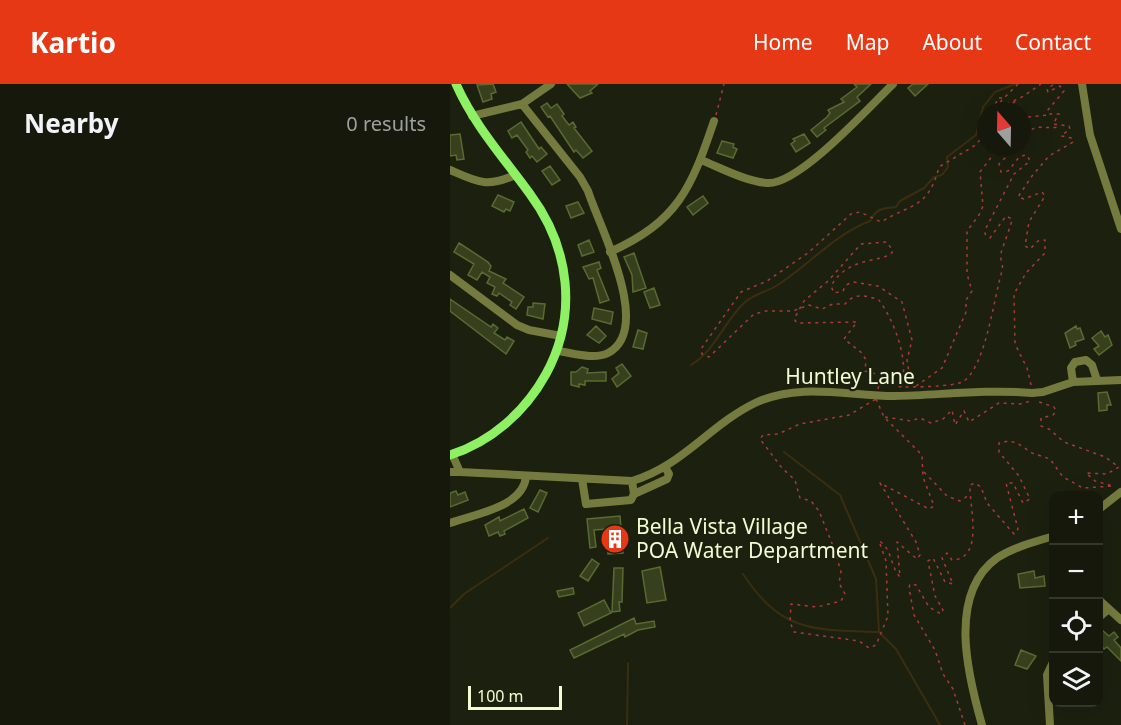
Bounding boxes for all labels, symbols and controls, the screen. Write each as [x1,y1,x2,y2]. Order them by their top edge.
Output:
text: Kartio [30,23,116,61]
text: Home [753,28,813,56]
text: Map [846,28,889,56]
text: About [922,28,982,56]
text: Contact [1015,28,1091,56]
north arrow [977,102,1031,156]
text: Nearby [24,105,119,141]
text: 0 results [346,110,426,137]
street label: Huntley Lane [785,362,915,390]
map controls [1049,491,1103,707]
button: + [1049,491,1103,545]
place label: Bella Vista Village POA Water Department [636,512,869,564]
building icon: Bella Vista Village POA Water Department [599,523,631,555]
button: − [1049,545,1103,599]
button: locate [1049,599,1103,653]
button: layers [1049,653,1103,707]
scale bar [468,683,562,710]
text: 100 m [477,685,524,707]

